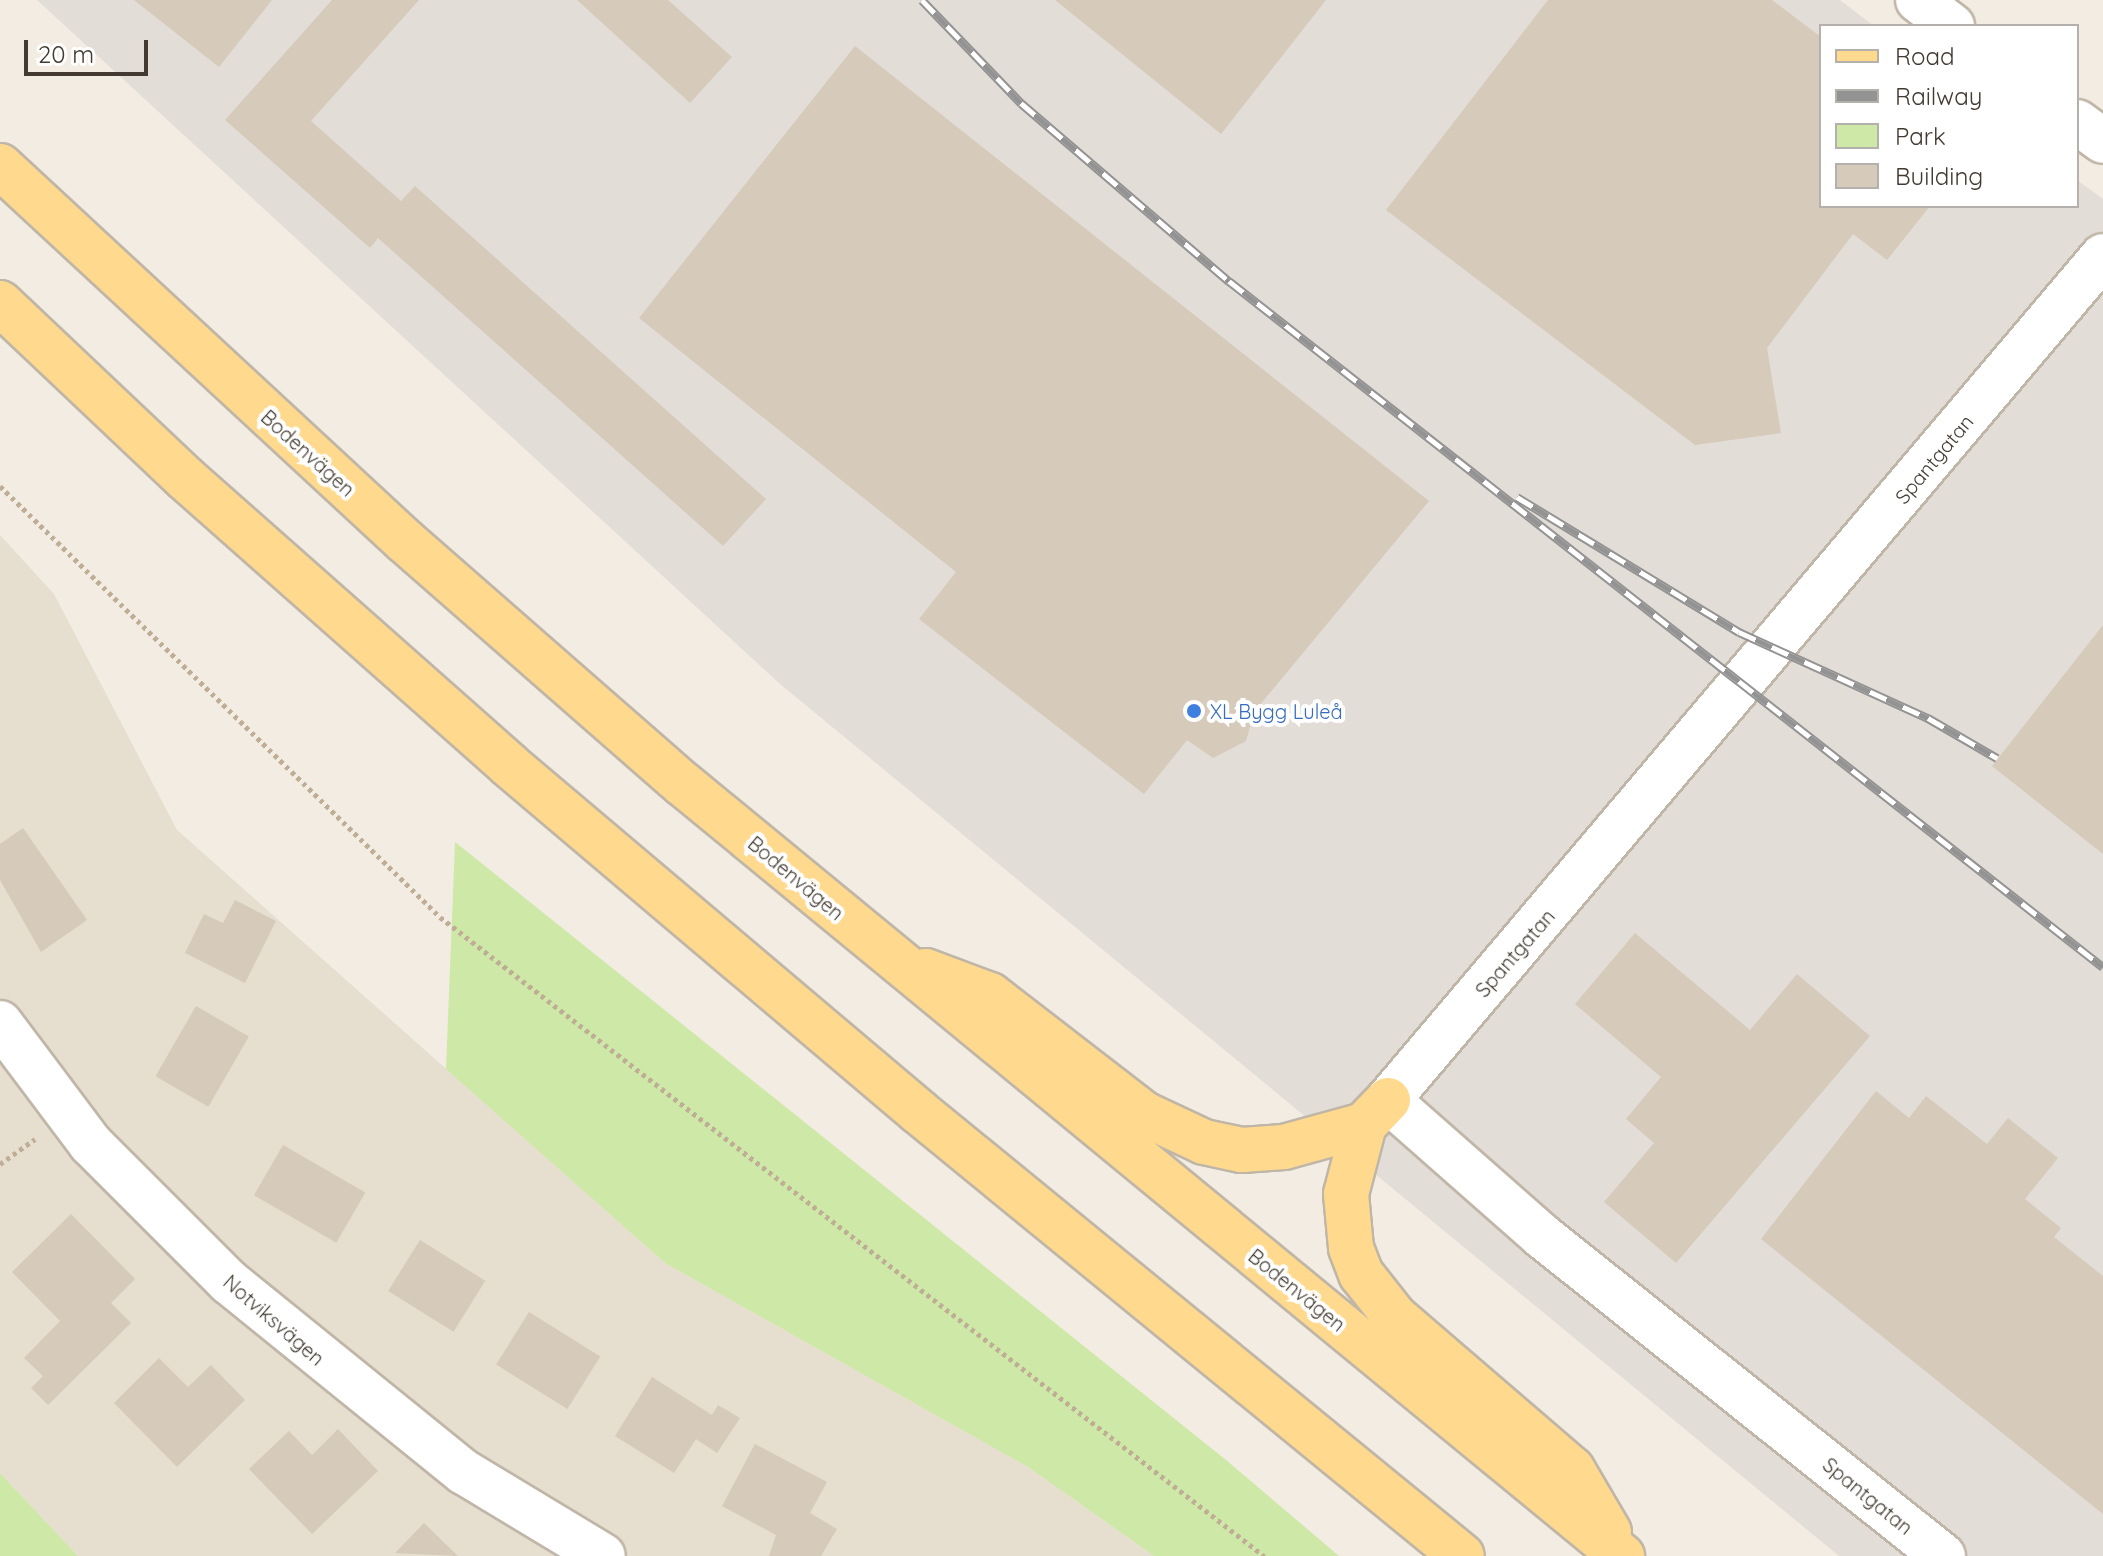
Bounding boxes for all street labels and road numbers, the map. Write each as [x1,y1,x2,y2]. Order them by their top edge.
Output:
street label: Bodenvägen [256,405,360,501]
street label: Spantgatan [1890,410,1978,508]
street label: Bodenvägen [743,831,849,925]
street label: Spantgatan [1470,904,1560,1002]
street label: Bodenvägen [1244,1244,1350,1336]
street label: Notviksvägen [219,1270,329,1370]
street label: Spantgatan [1818,1452,1918,1540]

